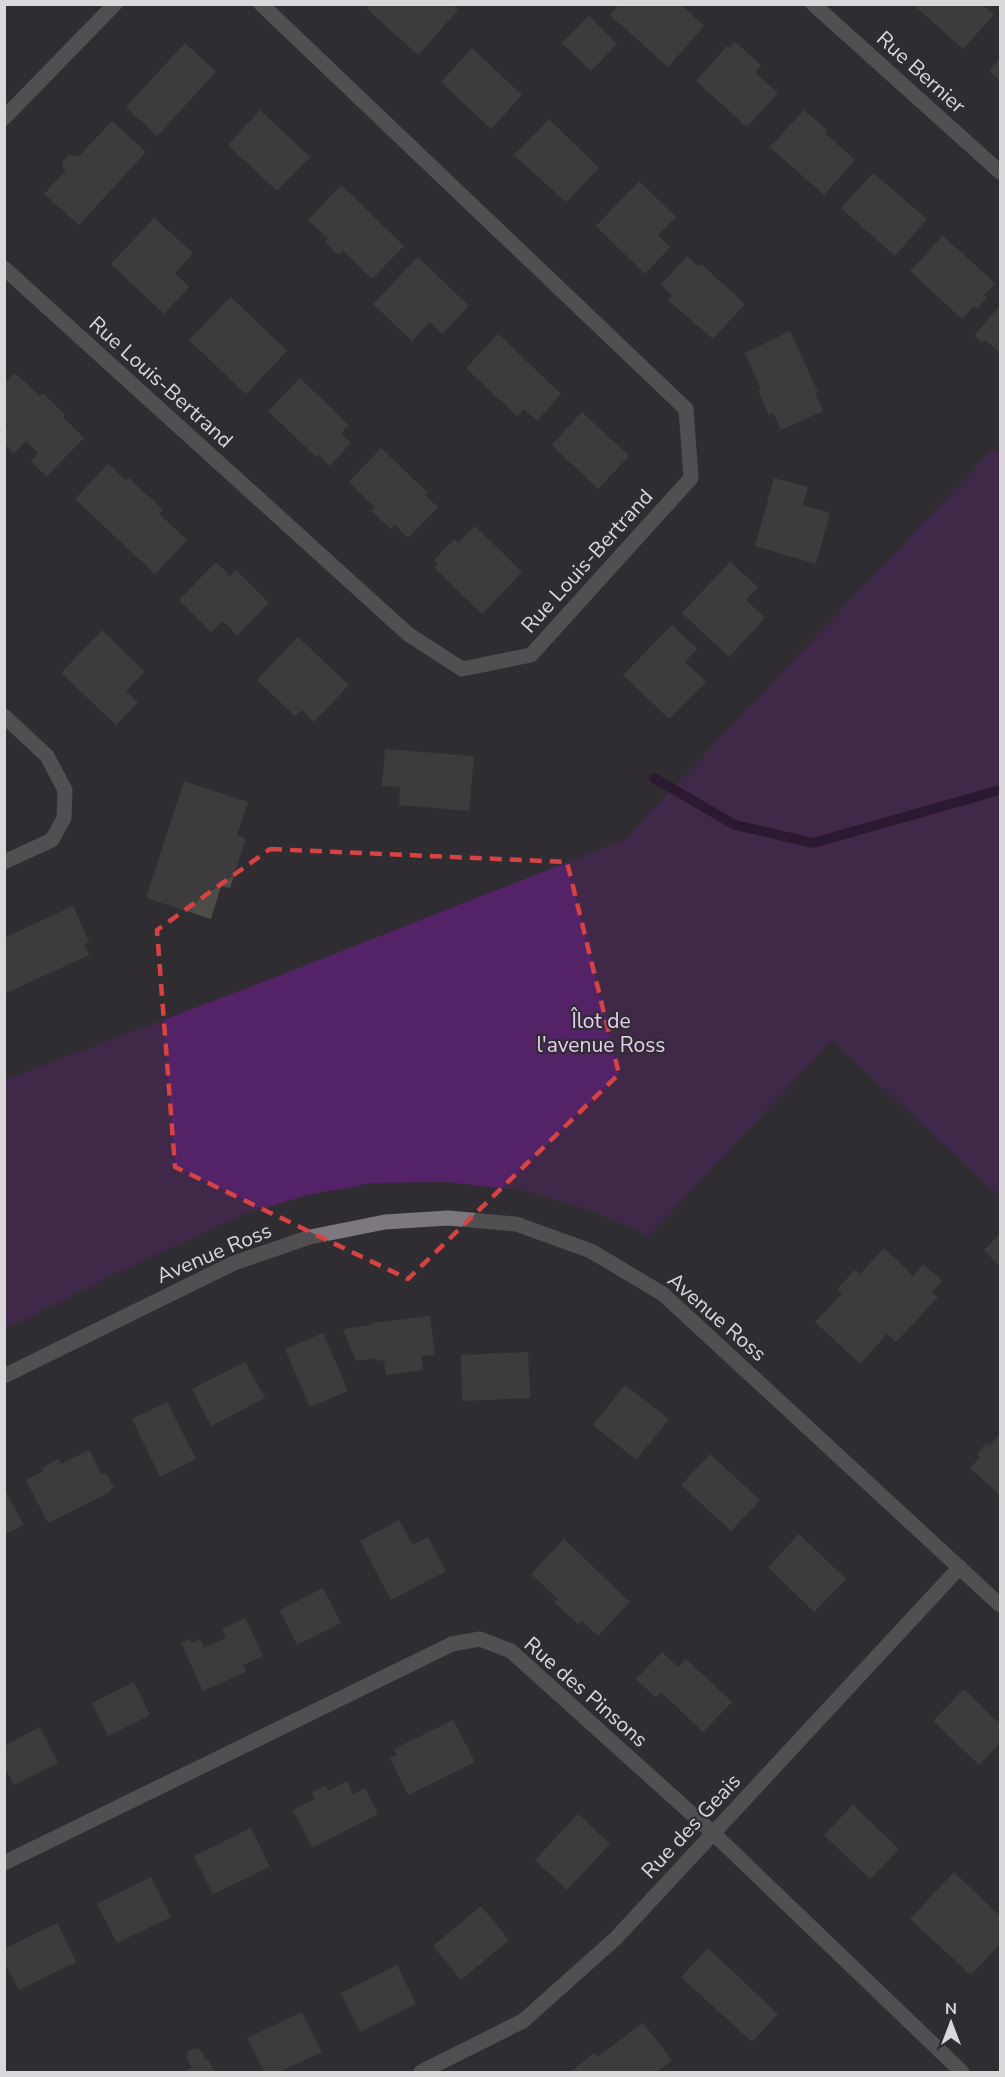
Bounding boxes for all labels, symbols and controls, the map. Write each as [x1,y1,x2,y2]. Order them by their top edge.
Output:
street label: Rue Bernier [870,25,972,120]
street label: Rue Louis-Bertrand [83,310,239,454]
street label: Rue Louis-Bertrand [515,483,659,639]
park label: Îlot de l'avenue Ross [537,1007,665,1059]
street label: Avenue Ross [152,1216,276,1290]
street label: Avenue Ross [662,1266,772,1368]
street label: Rue des Pinsons [518,1631,654,1753]
street label: Rue des Geais [635,1768,747,1884]
north arrow [921,1993,981,2053]
text: N [945,1998,957,2020]

